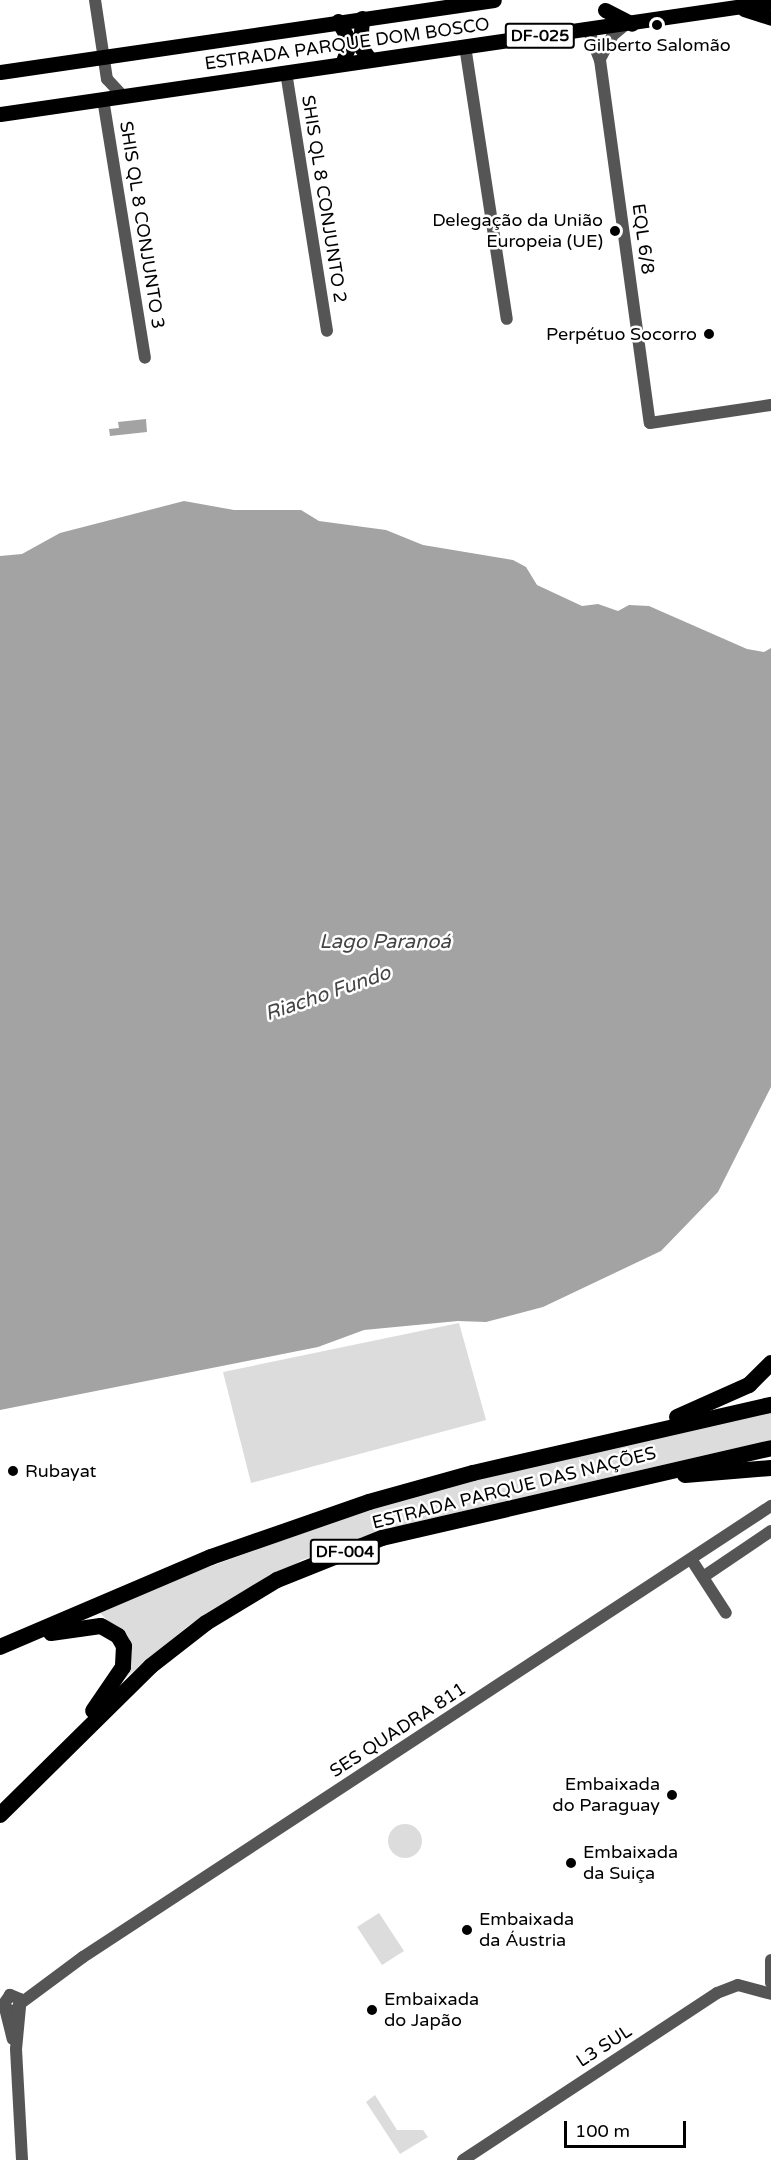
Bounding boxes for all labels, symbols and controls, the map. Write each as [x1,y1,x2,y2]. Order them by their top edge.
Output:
street label: ESTRADA PARQUE DOM BOSCO [203,13,491,75]
marker: Gilberto Salomão [650,18,664,32]
road number: DF-025 [504,23,576,49]
place label: Gilberto Salomão [583,34,731,56]
street label: SHIS QL 8 CONJUNTO 2 [297,94,351,304]
street label: SHIS QL 8 CONJUNTO 3 [115,120,169,330]
street label: EQL 6/8 [627,202,659,276]
place label: Delegação da União Europeia (UE) [432,210,603,252]
marker: Delegação da União Europeia (UE) [608,224,622,238]
place label: Perpétuo Socorro [546,323,697,345]
marker: Perpétuo Socorro [702,327,716,341]
water label: Lago Paranoá [319,930,451,954]
water label: Riacho Fundo [262,961,394,1027]
street label: ESTRADA PARQUE DAS NAÇÕES [370,1442,658,1534]
place label: Rubayat [25,1460,96,1482]
marker: Rubayat [6,1464,20,1478]
road number: DF-004 [309,1539,381,1565]
street label: SES QUADRA 811 [326,1678,470,1782]
place label: Embaixada do Paraguay [552,1774,660,1816]
marker: Embaixada do Paraguay [665,1788,679,1802]
place label: Embaixada da Suiça [583,1842,678,1884]
marker: Embaixada da Suiça [564,1856,578,1870]
place label: Embaixada da Áustria [479,1909,574,1952]
marker: Embaixada da Áustria [460,1923,474,1937]
place label: Embaixada do Japão [384,1989,479,2032]
marker: Embaixada do Japão [365,2003,379,2017]
street label: L3 SUL [572,2020,636,2072]
scale bar [567,2109,688,2147]
text: 100 m [575,2120,630,2142]

